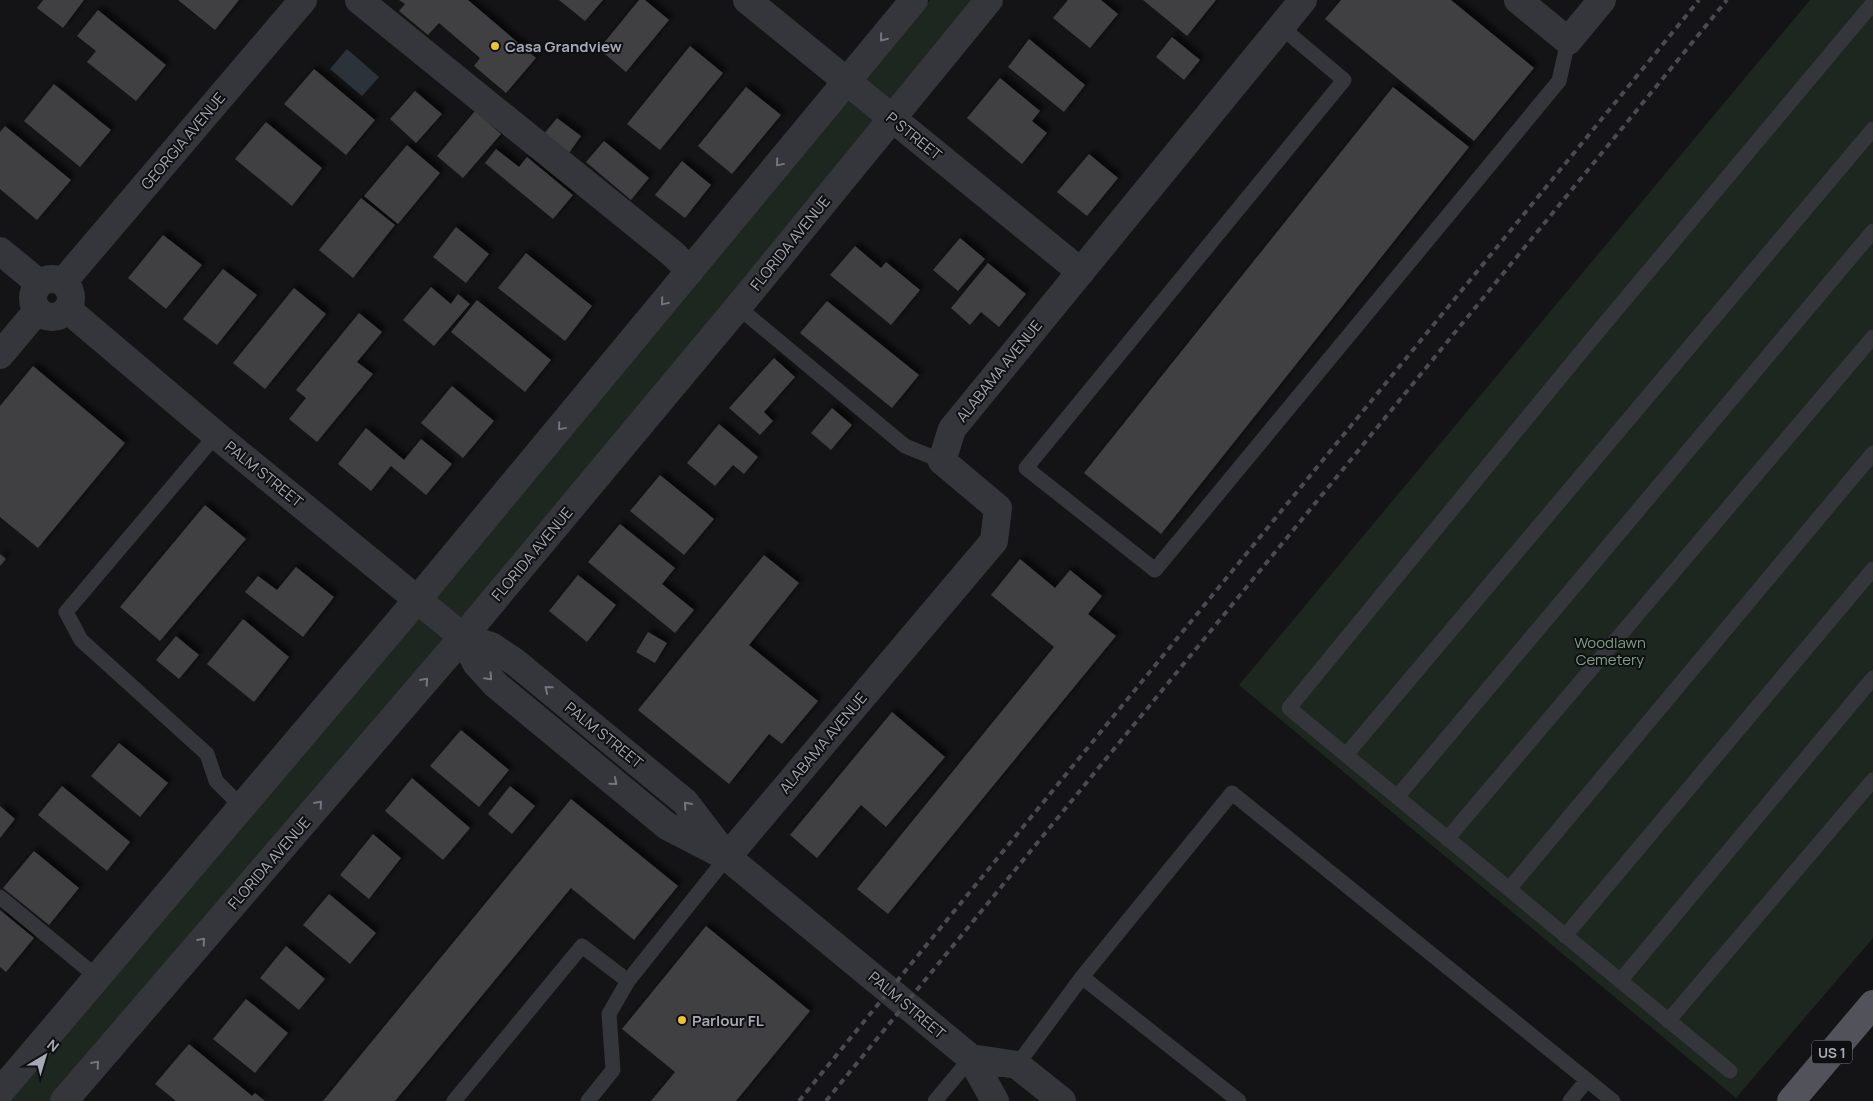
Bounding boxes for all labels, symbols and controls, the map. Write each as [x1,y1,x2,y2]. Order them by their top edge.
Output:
one-way arrow [879,32,888,41]
place label: Casa Grandview [505,36,622,57]
marker: Casa Grandview [489,40,501,52]
street label: GEORGIA AVENUE [136,88,230,194]
street label: P STREET [882,107,946,165]
one-way arrow [777,157,785,166]
street label: FLORIDA AVENUE [745,191,835,295]
one-way arrow [661,296,670,305]
street label: ALABAMA AVENUE [951,315,1047,427]
one-way arrow [557,421,566,430]
street label: PALM STREET [221,436,307,512]
street label: FLORIDA AVENUE [487,503,577,605]
park label: Woodlawn Cemetery [1574,632,1646,670]
one-way arrow [483,672,492,681]
one-way arrow [419,678,428,687]
one-way arrow [545,686,554,695]
street label: ALABAMA AVENUE [775,688,871,798]
street label: PALM STREET [561,697,647,773]
one-way arrow [608,776,617,785]
one-way arrow [314,801,323,810]
one-way arrow [683,801,692,810]
street label: FLORIDA AVENUE [223,812,315,914]
one-way arrow [196,937,205,946]
street label: PALM STREET [864,966,950,1044]
place label: Parlour FL [692,1010,764,1031]
marker: Parlour FL [676,1014,688,1026]
north arrow [20,1031,70,1081]
text: N [43,1035,63,1056]
road number: US 1 [1812,1040,1852,1064]
one-way arrow [91,1061,99,1070]

